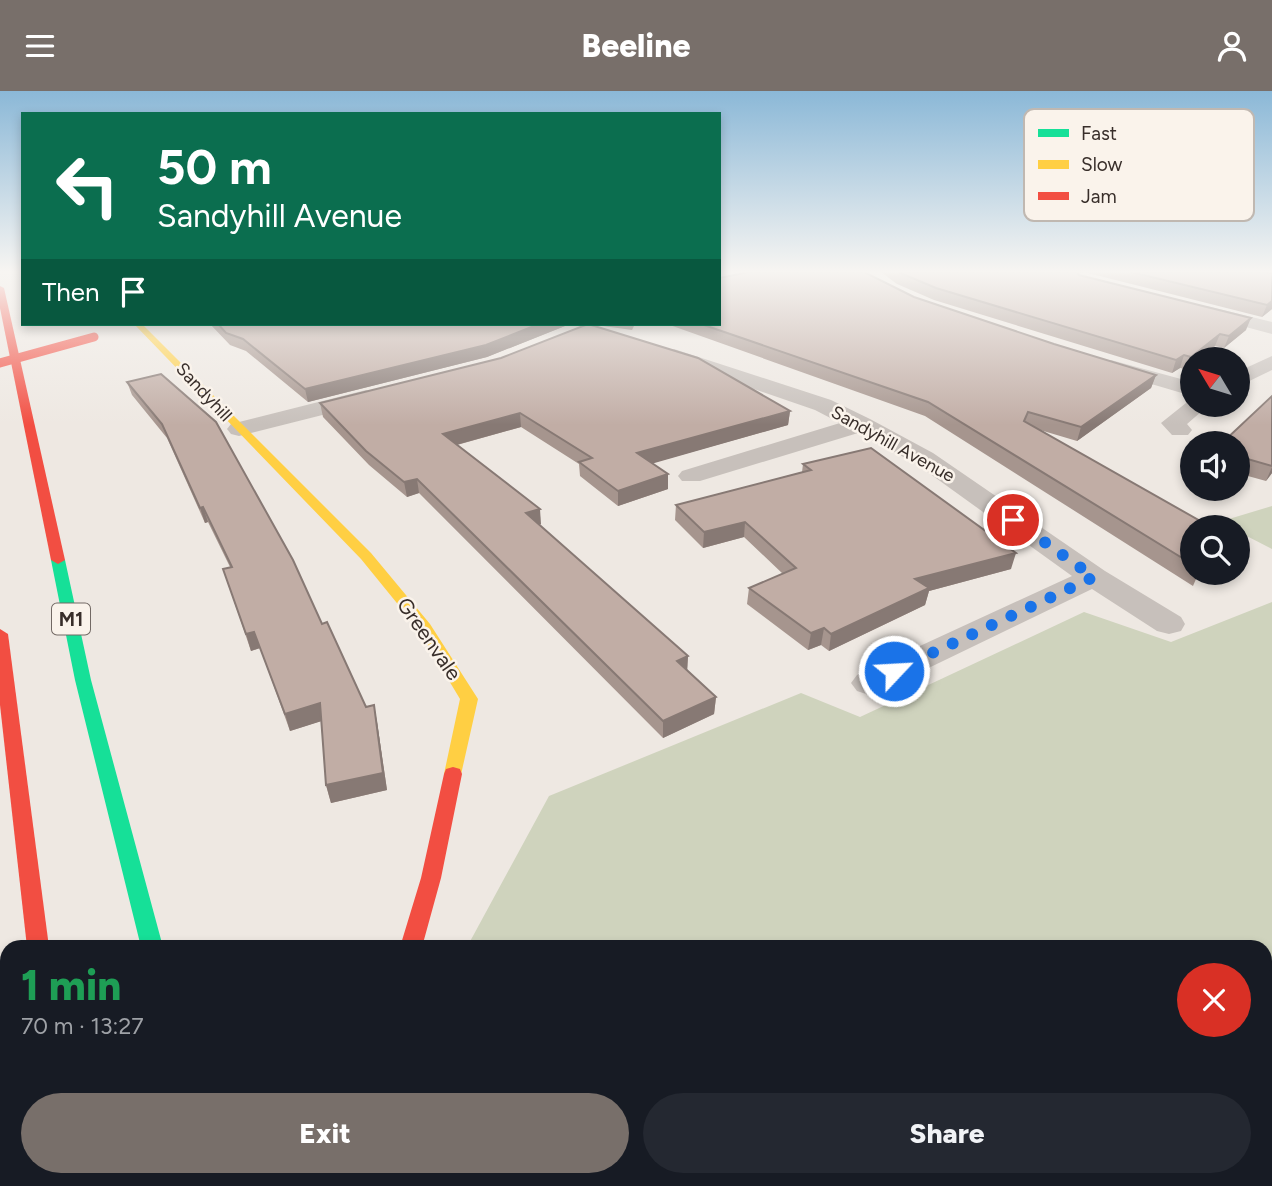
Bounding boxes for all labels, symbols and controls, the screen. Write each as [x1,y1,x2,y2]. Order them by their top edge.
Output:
icon: menu [21,27,59,65]
text: Beeline [582,27,690,65]
icon: person [1213,27,1251,65]
legend [1024,109,1254,221]
text: Fast [1081,122,1117,145]
text: 50 m [157,137,272,196]
icon: left [42,140,133,231]
text: Slow [1081,153,1123,176]
text: Jam [1081,185,1117,208]
text: Sandyhill Avenue [157,197,402,235]
icon: arrive [114,273,152,311]
text: Then [42,276,100,308]
north arrow [1180,347,1250,417]
map controls [1180,347,1250,585]
street label: Sandyhill [171,358,237,426]
street label: Sandyhill Avenue [827,401,959,487]
button: sound [1180,431,1250,501]
pin [983,490,1043,550]
icon: arrive [994,501,1032,539]
button: search [1180,515,1250,585]
street label: Greenvale [392,593,467,685]
road number: M1 [52,603,90,635]
position arrow [857,634,931,708]
text: 1 min [21,960,121,1011]
button: close [1177,963,1251,1037]
text: 70 m · 13:27 [21,1012,144,1040]
button: Exit [21,1093,629,1173]
button: Share [643,1093,1251,1173]

